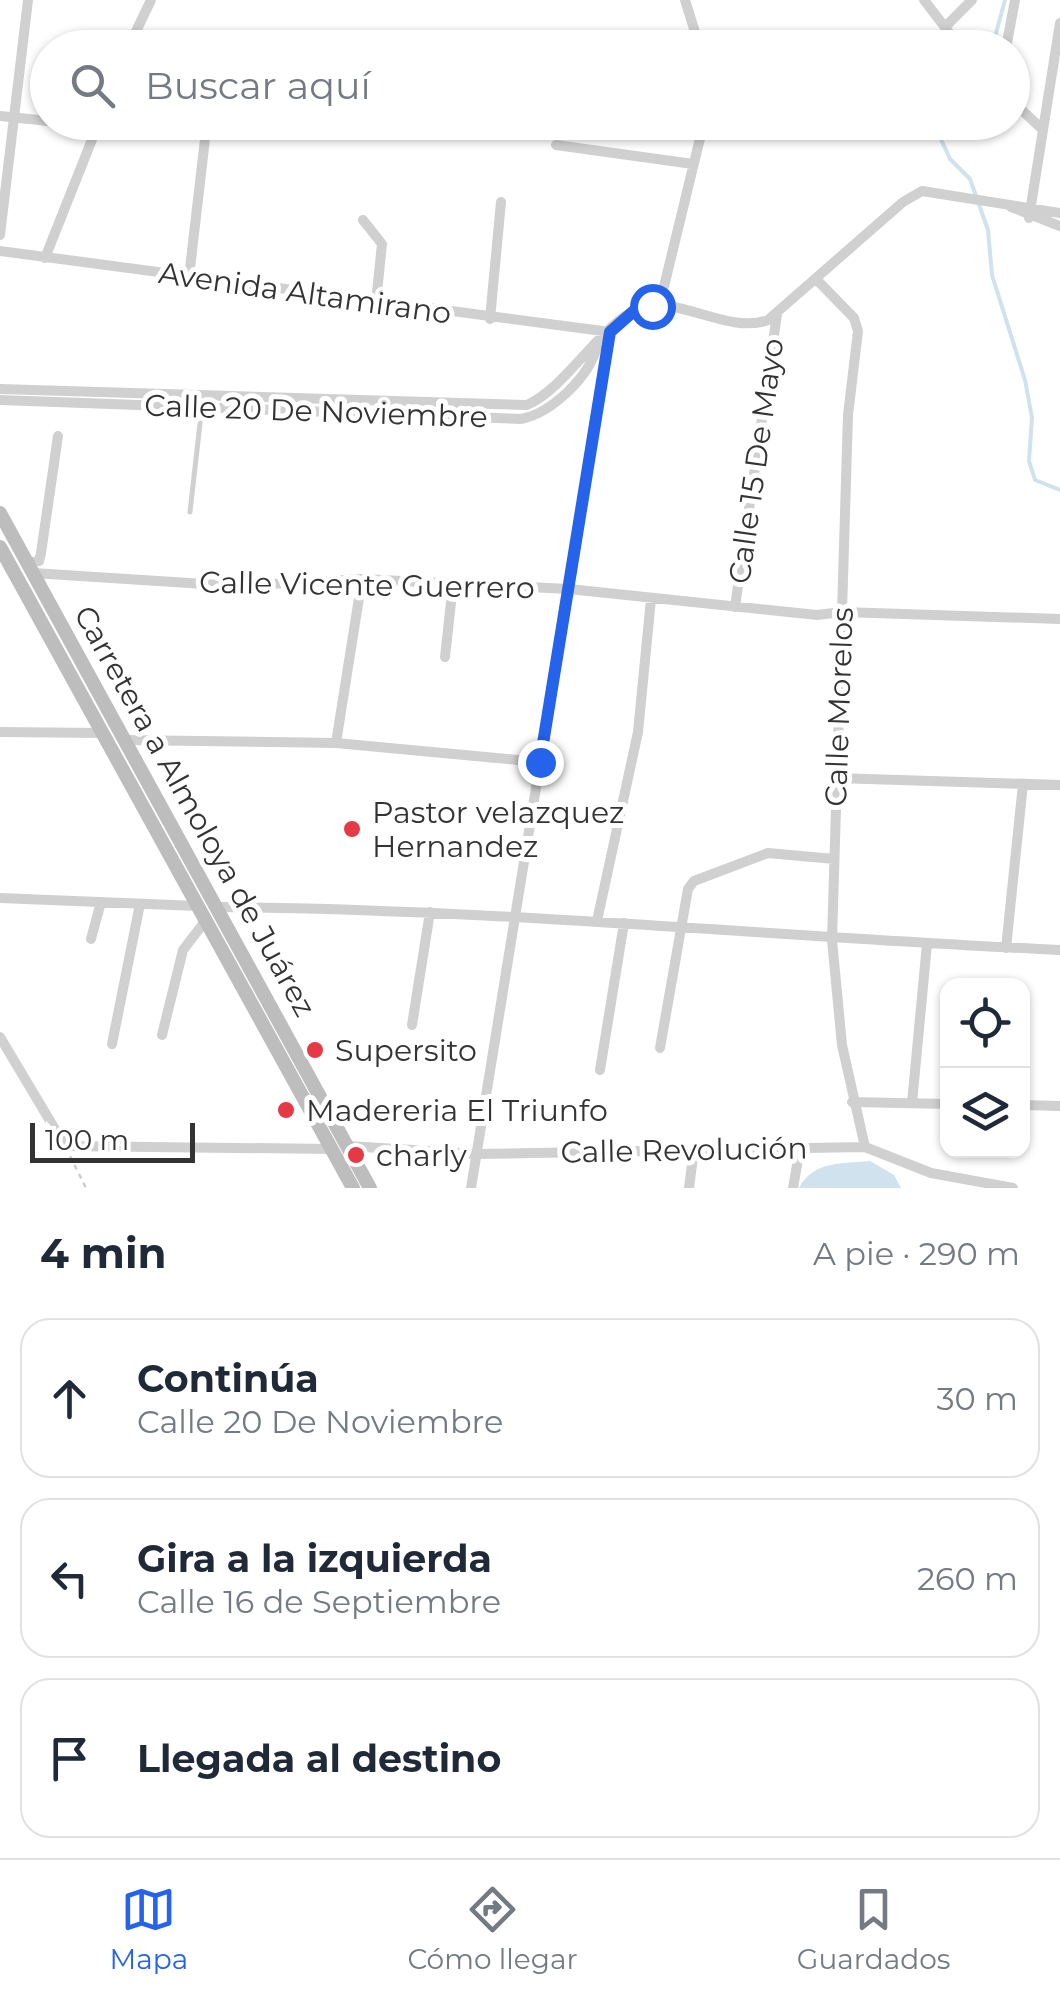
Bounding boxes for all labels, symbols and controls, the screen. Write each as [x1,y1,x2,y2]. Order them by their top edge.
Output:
search box [30,30,1030,140]
icon: search [65,58,120,113]
text: Buscar aquí [145,62,371,109]
street label: Avenida Altamirano [156,254,454,332]
route start [630,284,676,330]
street label: Calle 15 De Mayo [720,336,792,586]
street label: Calle 20 De Noviembre [144,387,488,435]
street label: Calle Vicente Guerrero [199,564,535,606]
street label: Carretera a Almoloya de Juárez [66,599,324,1023]
street label: Calle Morelos [817,607,861,807]
route end [518,740,564,786]
place label: Pastor velazquez Hernandez [372,794,624,865]
marker: Pastor velazquez Hernandez [341,818,363,840]
map controls [940,978,1030,1158]
button: locate [940,978,1030,1068]
place label: Supersito [335,1032,477,1069]
marker: Supersito [304,1039,326,1061]
button: layers [940,1068,1030,1158]
place label: Madereria El Triunfo [306,1092,608,1129]
marker: Madereria El Triunfo [275,1099,297,1121]
scale bar [30,1118,195,1162]
text: 100 m [45,1123,129,1157]
street label: Calle Revolución [560,1129,808,1171]
place label: charly [376,1137,467,1174]
marker: charly [345,1144,367,1166]
text: 4 min [40,1227,167,1279]
text: A pie · 290 m [813,1234,1020,1273]
text: Continúa [137,1355,319,1402]
icon: ahead [42,1371,97,1426]
text: 30 m [936,1379,1018,1418]
text: Calle 20 De Noviembre [137,1402,503,1441]
text: Gira a la izquierda [137,1535,492,1582]
icon: left [42,1551,97,1606]
text: 260 m [917,1559,1018,1598]
text: Calle 16 de Septiembre [137,1582,501,1621]
icon: arrive [42,1731,97,1786]
text: Llegada al destino [137,1735,501,1782]
tab: Mapa [110,1882,188,1976]
tab: Cómo llegar [407,1882,578,1976]
tab: Guardados [797,1882,950,1976]

